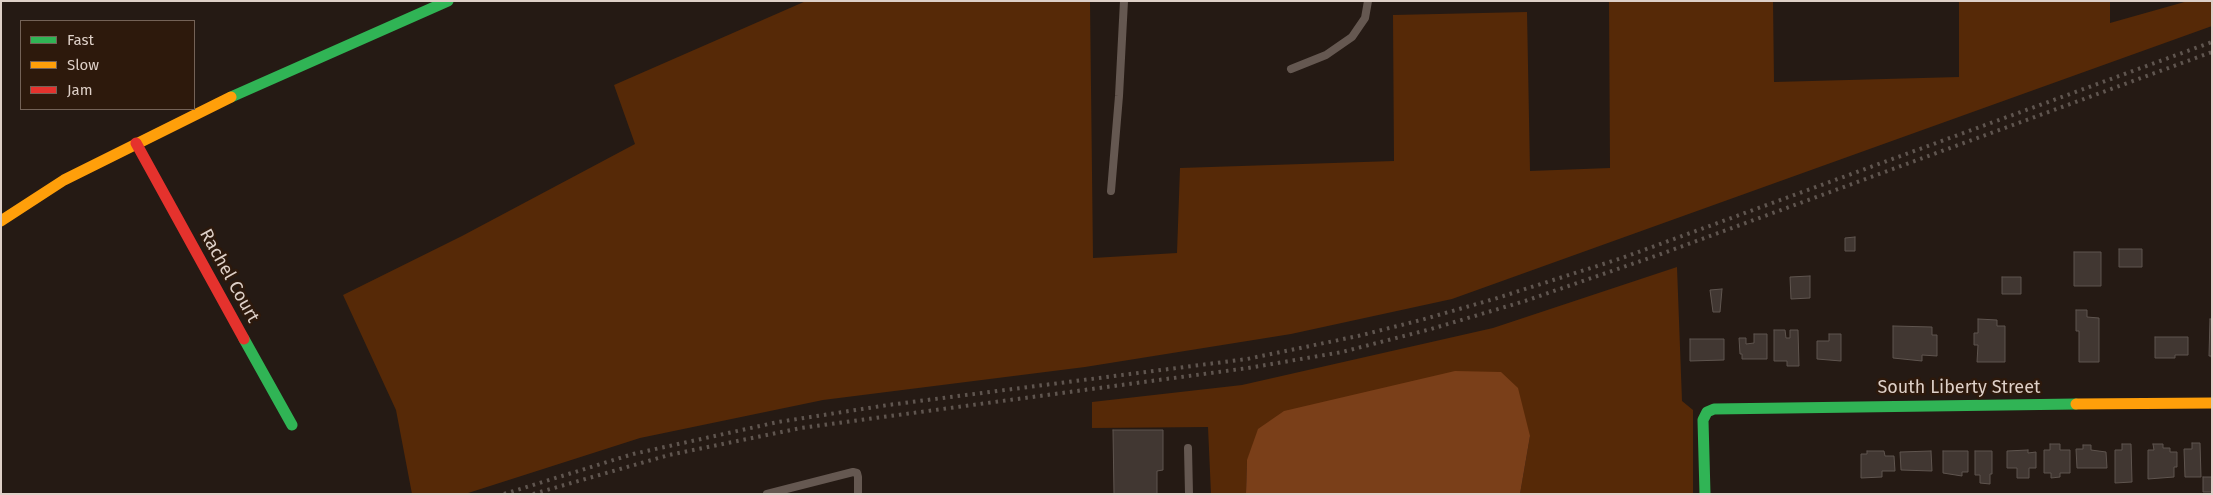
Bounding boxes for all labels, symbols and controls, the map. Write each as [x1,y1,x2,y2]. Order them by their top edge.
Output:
legend [20,20,195,110]
text: Fast [67,31,94,49]
text: Slow [67,56,99,74]
text: Jam [67,81,93,99]
street label: Rachel Court [194,225,264,327]
street label: South Liberty Street [1878,377,2040,399]

